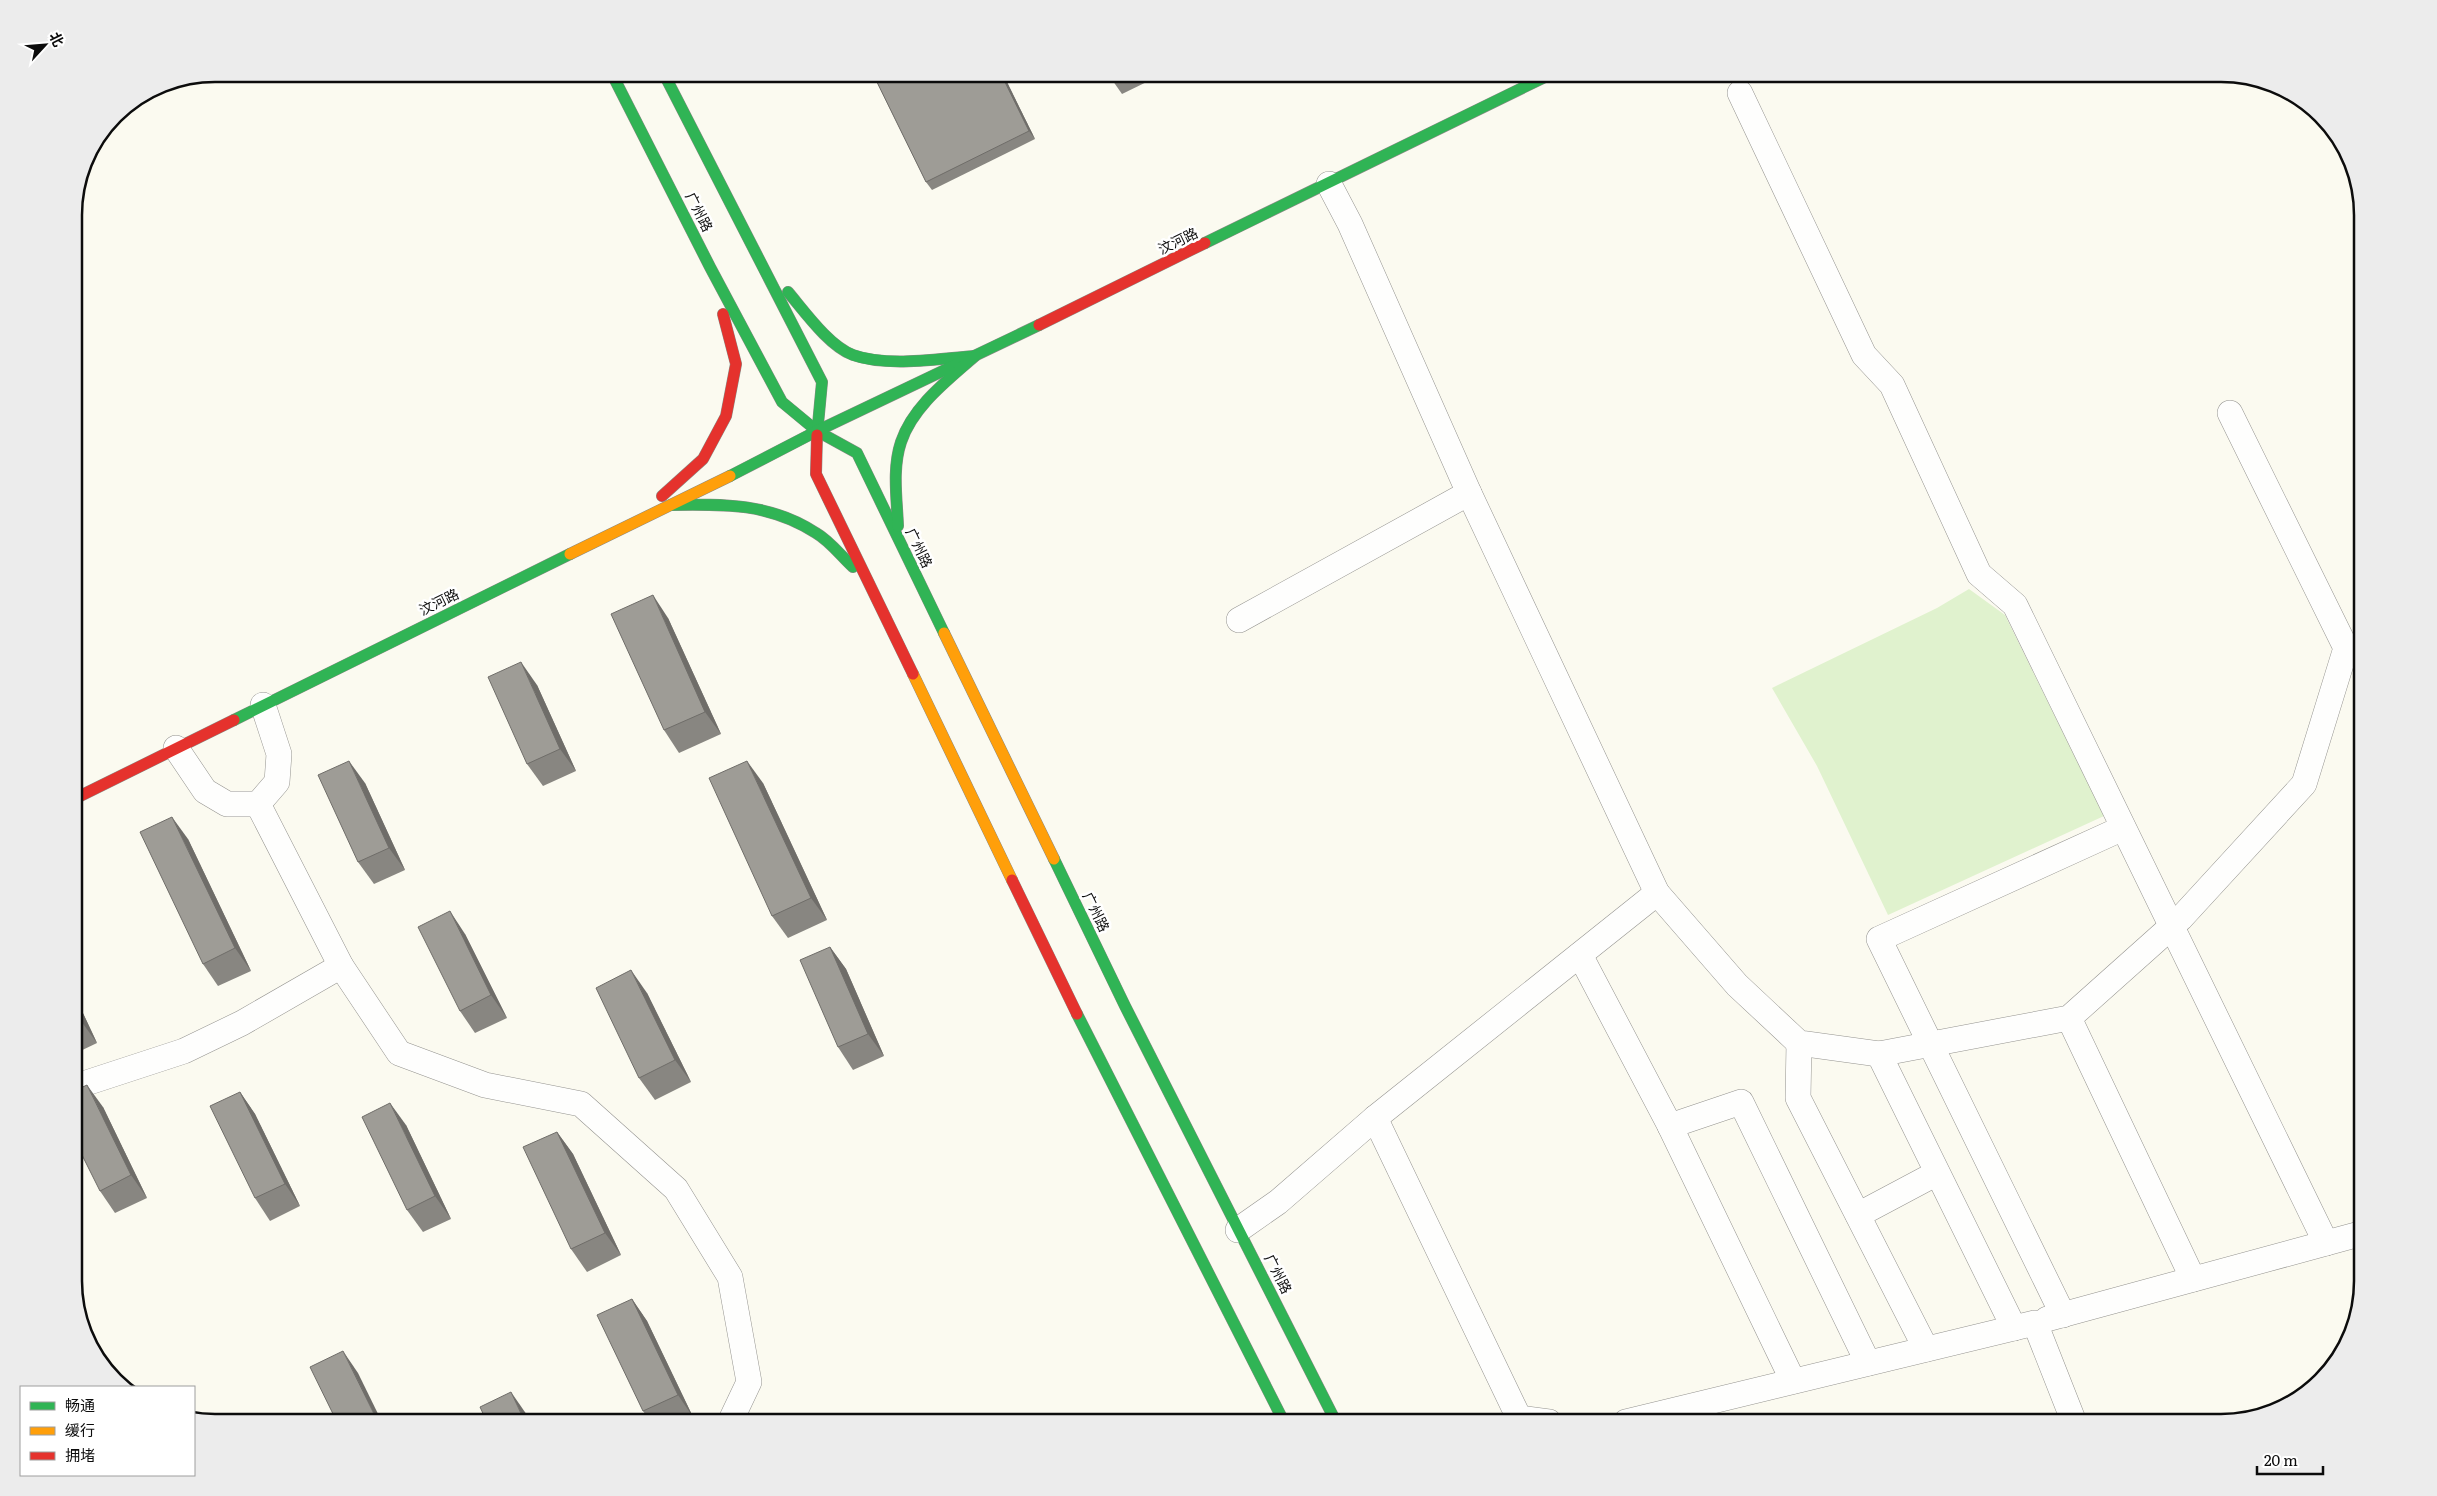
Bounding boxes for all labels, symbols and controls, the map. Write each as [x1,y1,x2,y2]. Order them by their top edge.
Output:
north arrow [20,20,70,70]
text: 北 [46,28,70,50]
street label: 广州路 [681,188,718,235]
street label: 汶河路 [1154,222,1201,258]
street label: 广州路 [902,524,938,571]
street label: 汶河路 [415,583,462,619]
street label: 广州路 [1079,888,1115,935]
street label: 广州路 [1260,1250,1297,1297]
legend [20,1386,195,1476]
text: 畅通 [65,1393,95,1416]
text: 缓行 [65,1418,95,1441]
text: 拥堵 [65,1443,95,1466]
scale bar [2257,1444,2323,1476]
text: 20 m [2264,1448,2298,1471]

